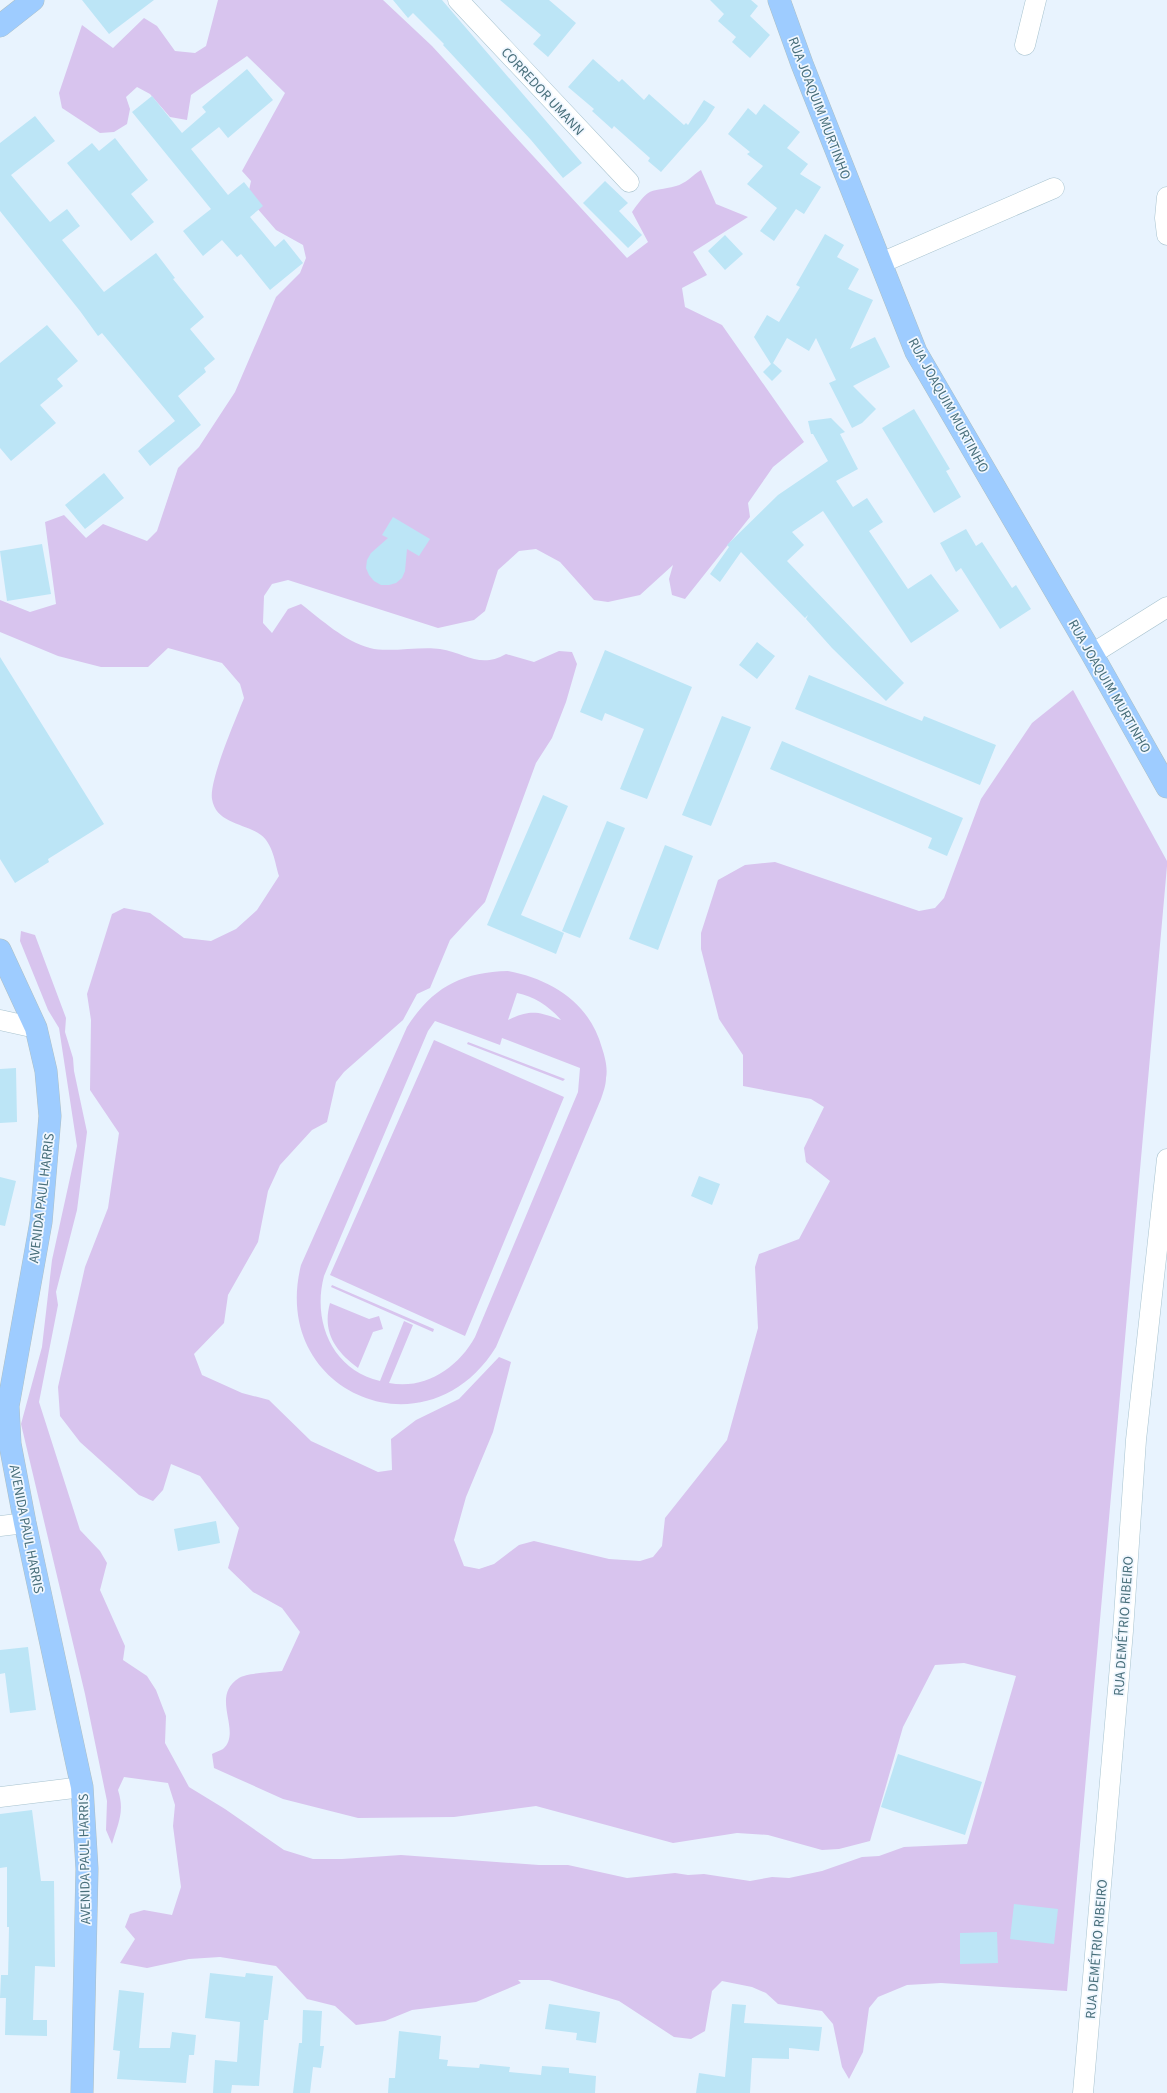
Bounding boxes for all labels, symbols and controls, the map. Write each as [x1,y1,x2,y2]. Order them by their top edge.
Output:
street label: RUA JOAQUIM MURTINHO [783,34,855,182]
street label: CORREDOR UMANN [496,43,588,140]
street label: RUA JOAQUIM MURTINHO [903,335,994,476]
street label: RUA JOAQUIM MURTINHO [1063,616,1156,757]
street label: AVENIDA PAUL HARRIS [24,1132,60,1264]
street label: AVENIDA PAUL HARRIS [4,1463,48,1595]
street label: RUA DEMÉTRIO RIBEIRO [1109,1555,1139,1697]
street label: AVENIDA PAUL HARRIS [74,1793,96,1925]
street label: RUA DEMÉTRIO RIBEIRO [1081,1878,1113,2020]

